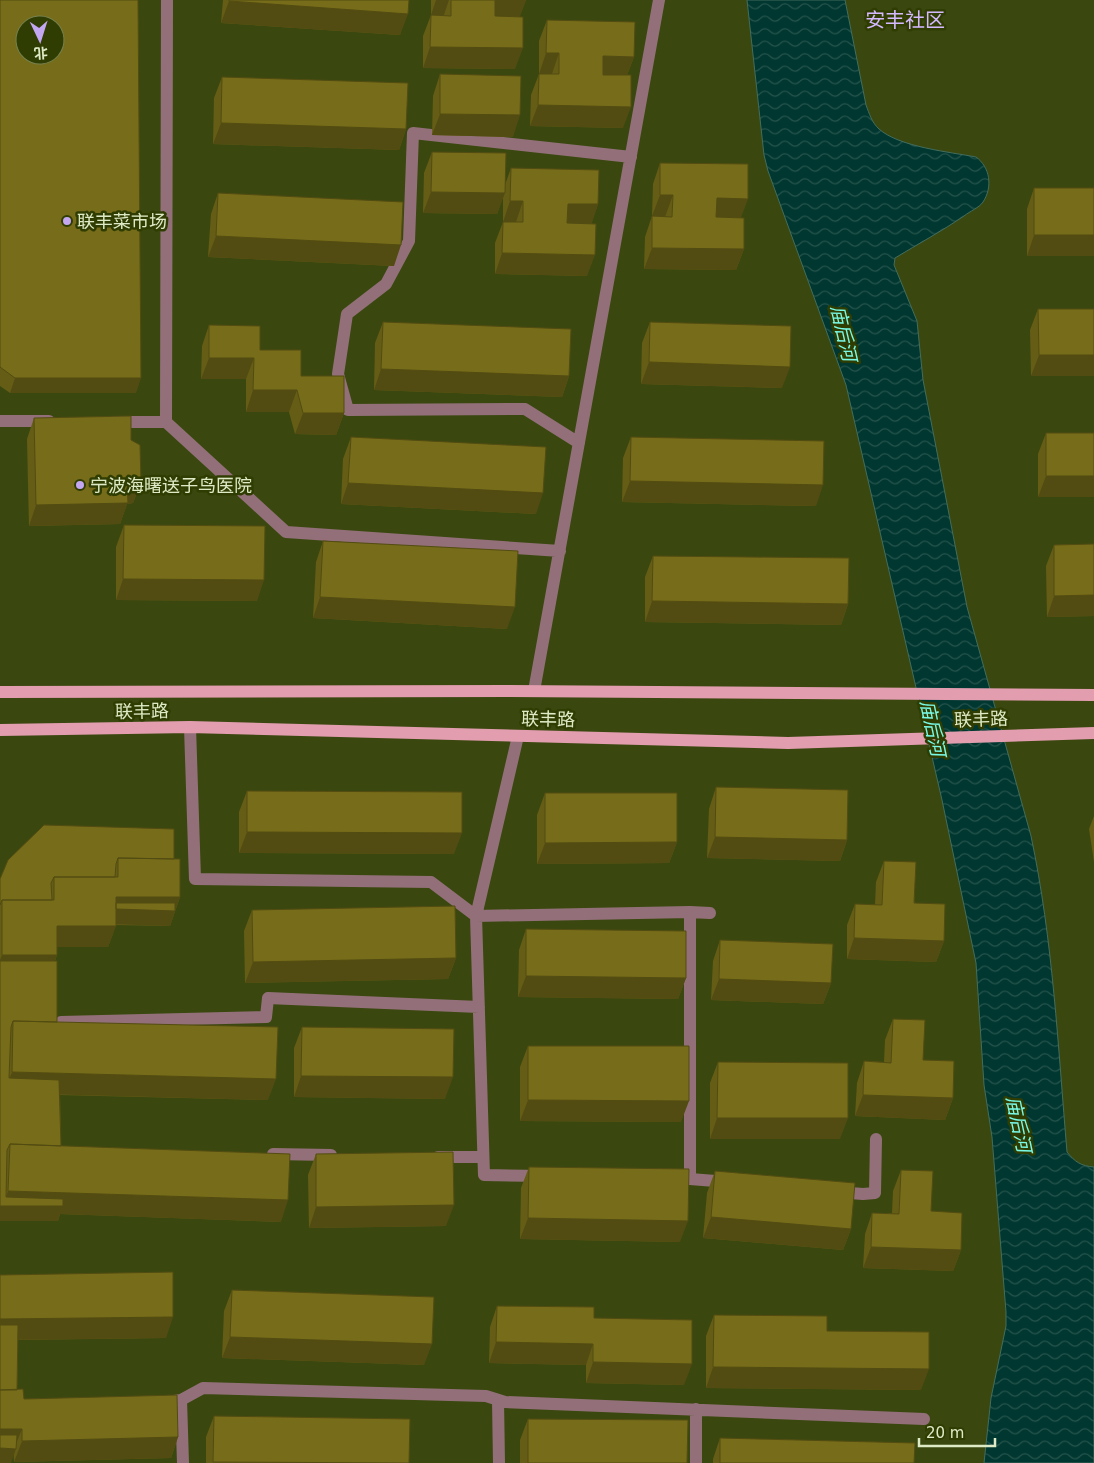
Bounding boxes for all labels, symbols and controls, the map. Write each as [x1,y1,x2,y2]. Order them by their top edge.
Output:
district label: 安丰社区 [865,8,945,32]
north arrow [15,15,65,65]
text: 北 [33,44,48,61]
place label: 联丰菜市场 [77,211,167,232]
marker: 联丰菜市场 [61,215,73,227]
water label: 庙后河 [827,303,862,367]
place label: 宁波海曙送子鸟医院 [90,475,252,496]
marker: 宁波海曙送子鸟医院 [74,479,86,491]
water label: 庙后河 [916,698,951,762]
street label: 联丰路 [115,700,169,722]
street label: 联丰路 [521,708,575,730]
street label: 联丰路 [954,708,1008,730]
water label: 庙后河 [1002,1094,1037,1158]
scale bar [919,1416,995,1448]
text: 20 m [926,1424,964,1442]

